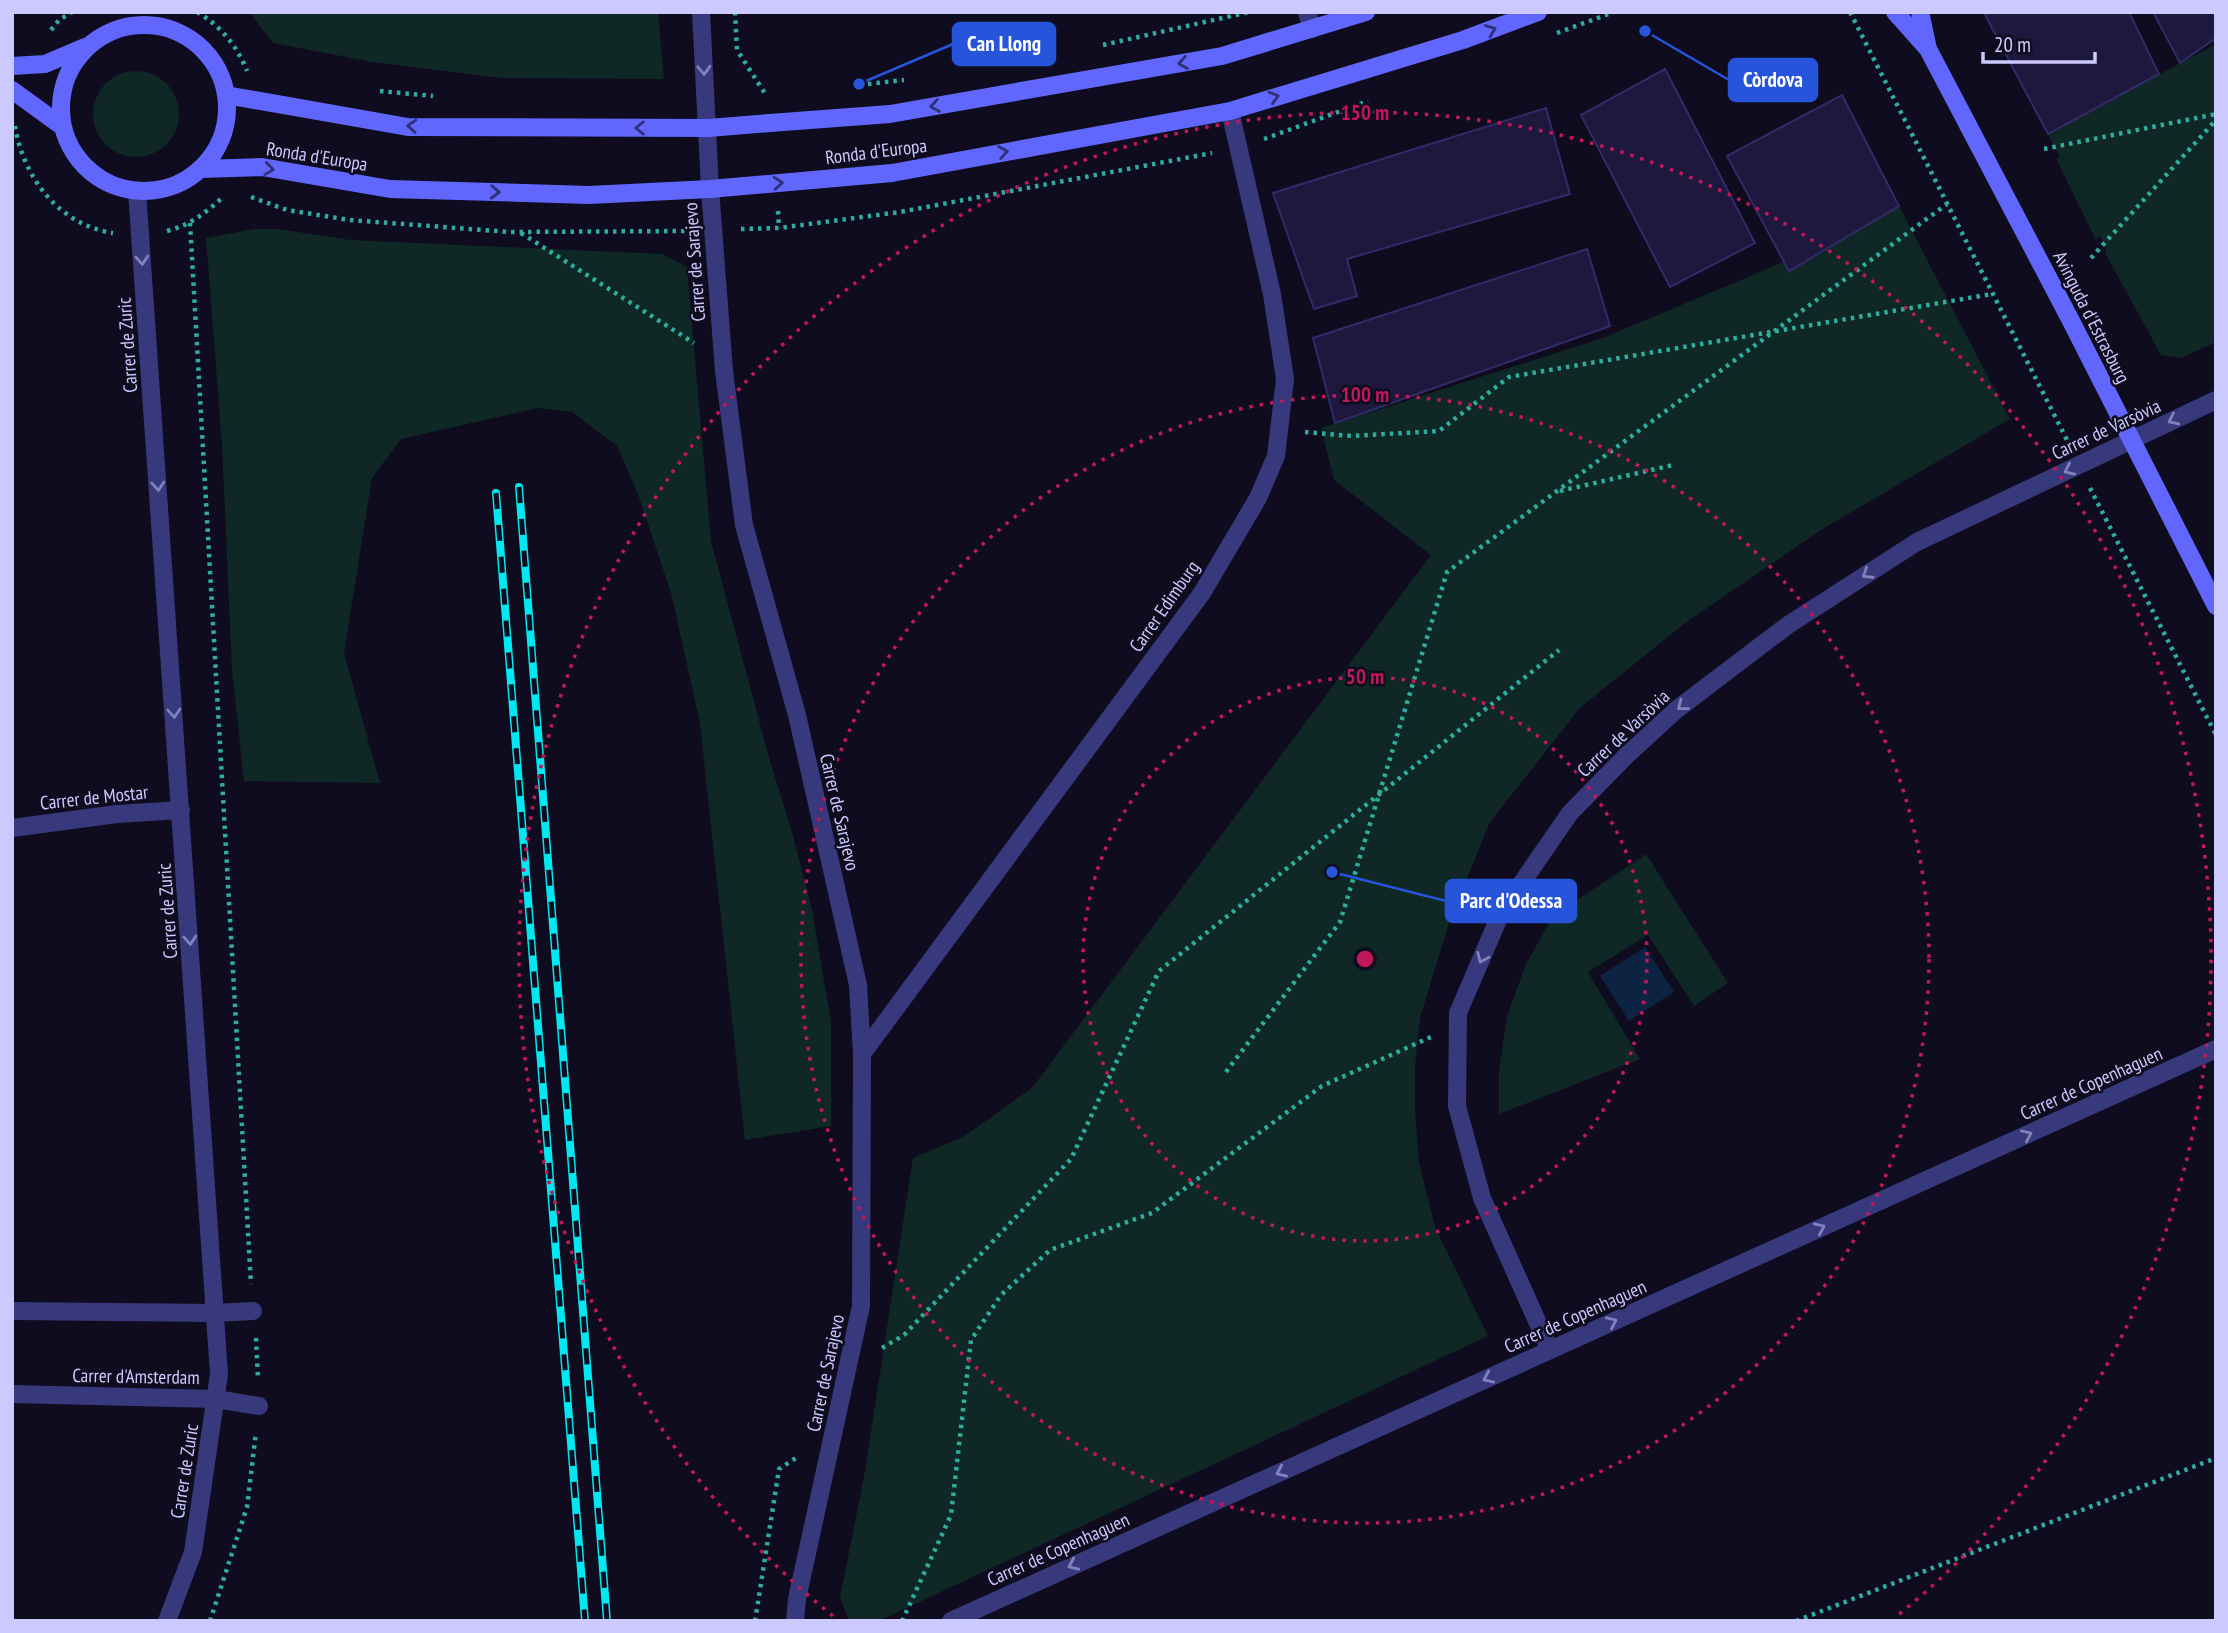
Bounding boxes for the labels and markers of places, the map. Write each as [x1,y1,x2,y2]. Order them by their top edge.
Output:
callout: Can Llong [953,23,1055,65]
callout: Còrdova [1729,59,1817,101]
callout: Parc d'Odessa [1446,880,1576,922]
centre of rings [1353,947,1377,971]

